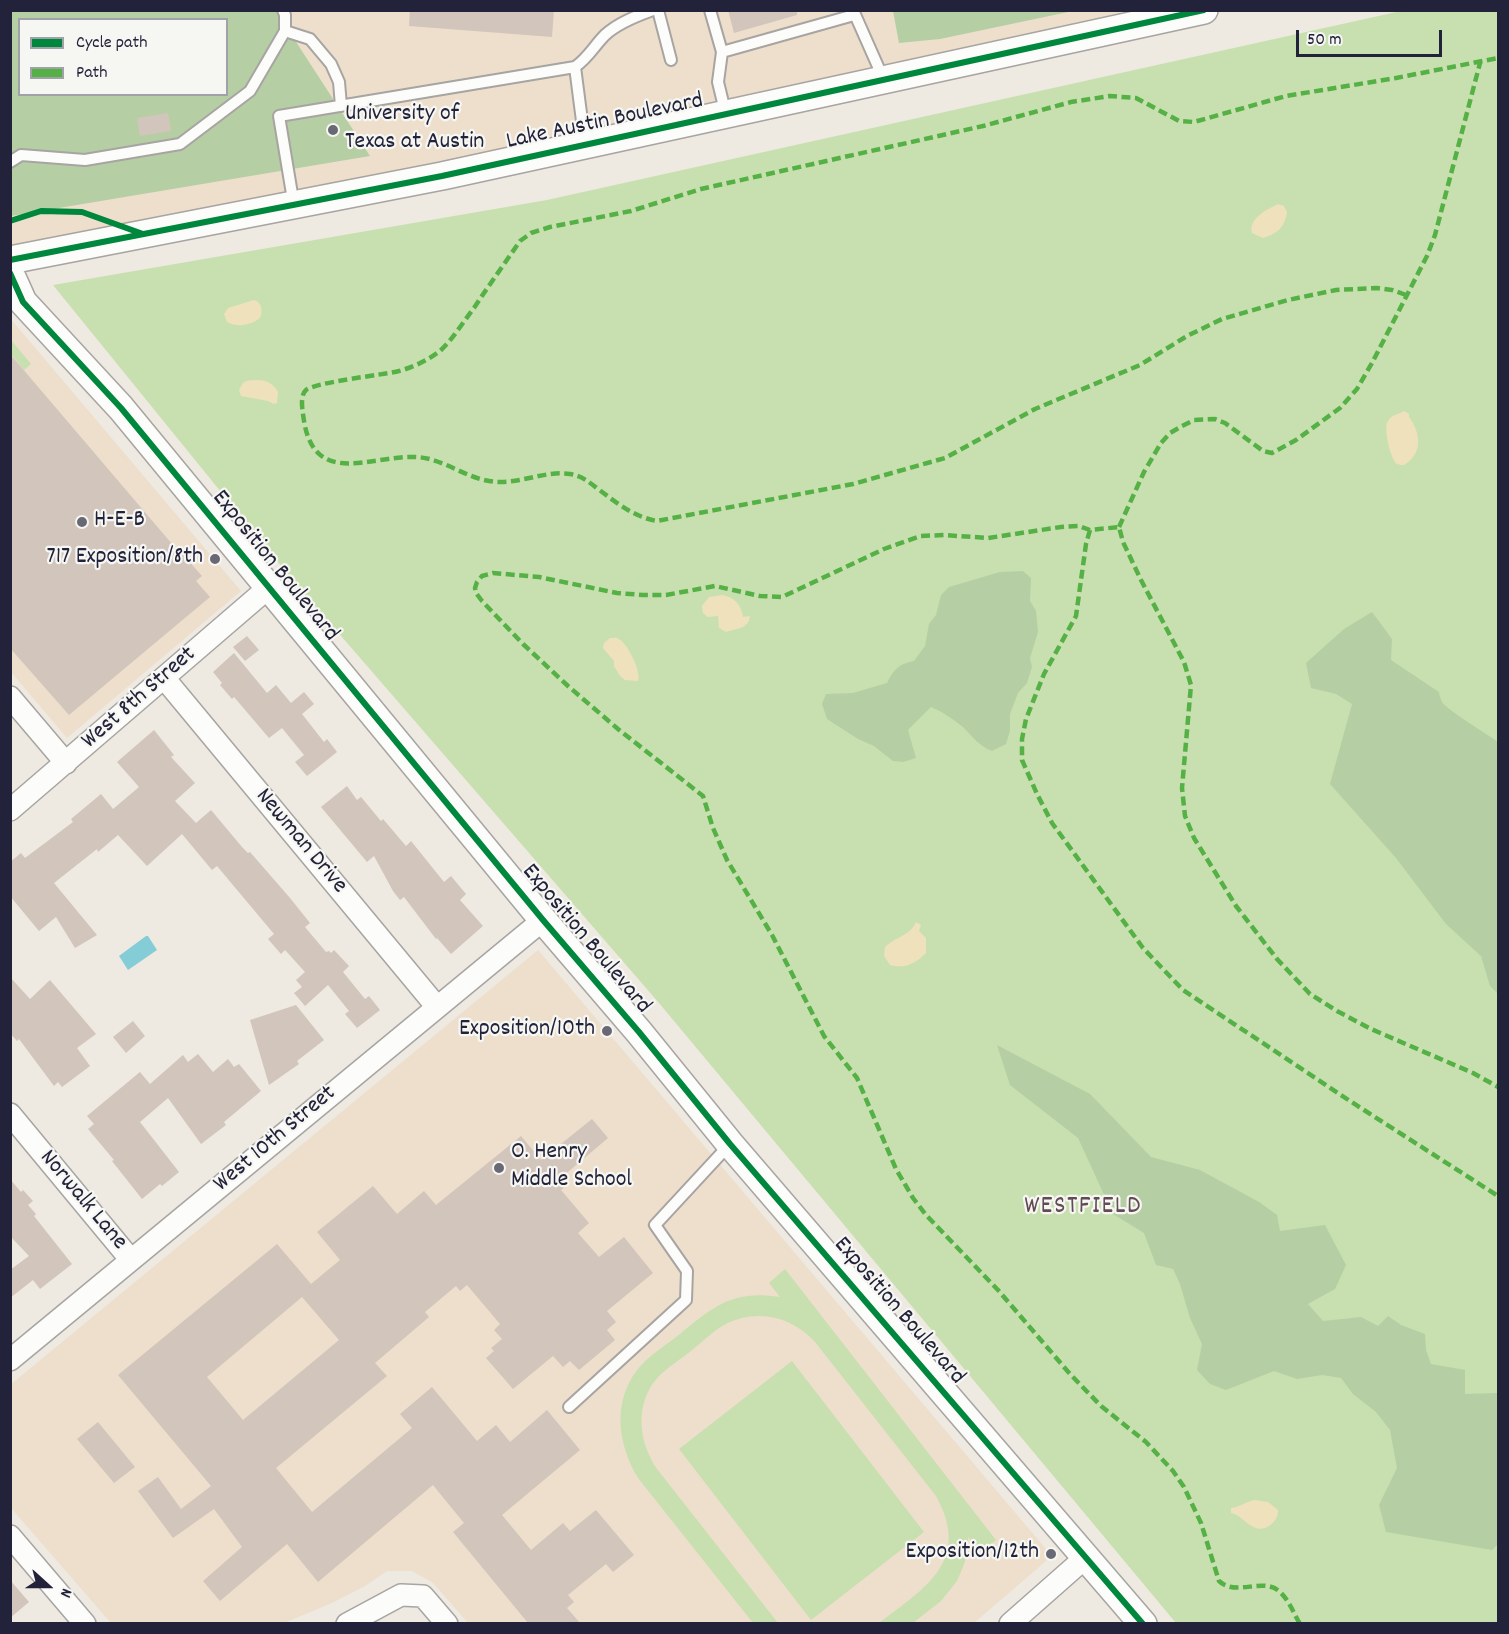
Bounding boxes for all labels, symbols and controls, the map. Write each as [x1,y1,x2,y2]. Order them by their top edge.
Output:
legend [18,18,228,96]
scale bar [1299,18,1444,56]
text: 50 m [1307,28,1342,53]
text: Cycle path [76,31,147,56]
text: Path [76,61,108,86]
street label: Lake Austin Boulevard [504,88,706,158]
place label: University of Texas at Austin [345,102,484,158]
marker: University of Texas at Austin [326,123,340,137]
street label: Exposition Boulevard [204,485,344,649]
place label: H-E-B [94,508,145,536]
marker: H-E-B [75,515,89,529]
place label: 717 Exposition/8th [46,545,203,573]
marker: 717 Exposition/8th [208,552,222,566]
street label: West 8th Street [77,642,203,756]
street label: Newman Drive [248,784,352,900]
street label: Exposition Boulevard [514,859,656,1021]
place label: Exposition/10th [459,1017,595,1045]
marker: Exposition/10th [600,1024,614,1038]
street label: West 10th Street [209,1081,343,1199]
place label: O. Henry Middle School [511,1140,632,1196]
street label: Norwalk Lane [32,1145,132,1257]
marker: O. Henry Middle School [492,1161,506,1175]
district label: WESTFIELD [1024,1192,1142,1224]
street label: Exposition Boulevard [826,1232,970,1392]
place label: Exposition/12th [906,1540,1039,1568]
marker: Exposition/12th [1044,1547,1058,1561]
north arrow [18,1556,78,1616]
text: N [53,1585,77,1600]

